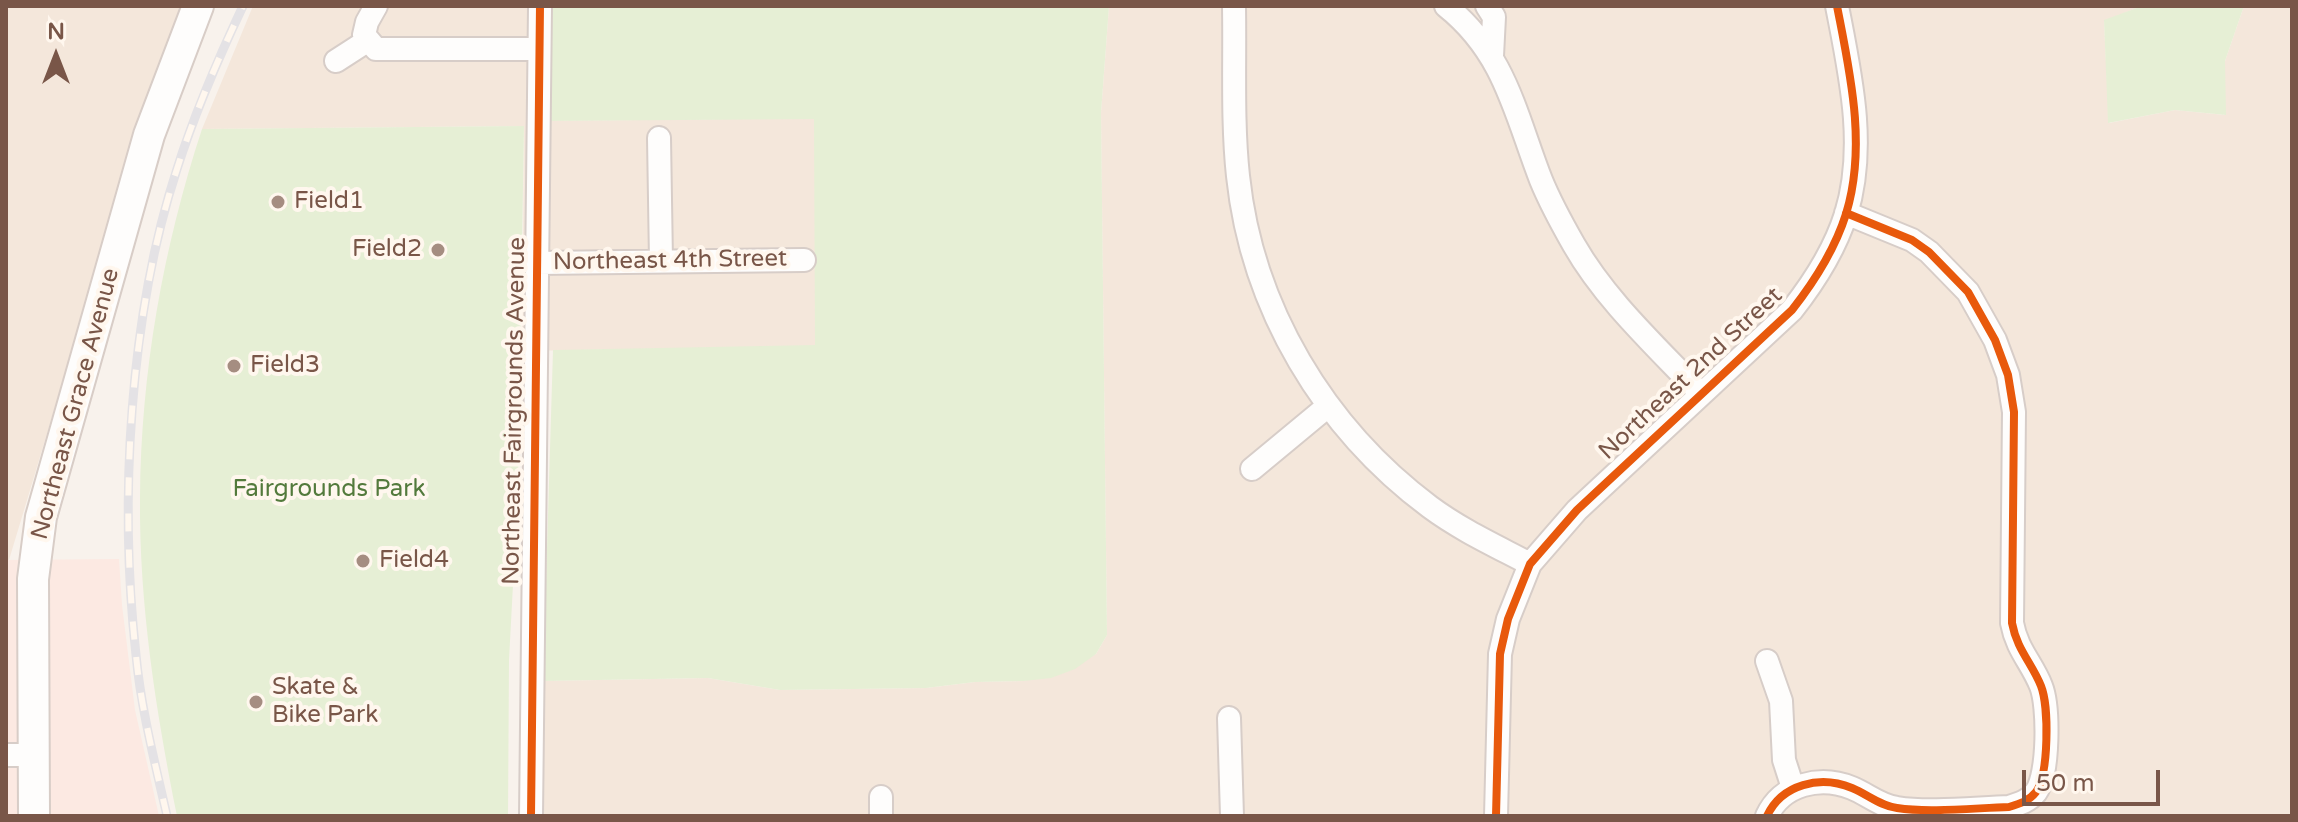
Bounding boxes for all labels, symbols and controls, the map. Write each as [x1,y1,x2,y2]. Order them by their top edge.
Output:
north arrow [16,16,96,96]
text: N [47,19,65,45]
place label: Field1 [294,188,364,216]
marker: Field1 [269,193,287,211]
place label: Field2 [352,236,422,264]
street label: Northeast Fairgrounds Avenue [498,237,532,585]
marker: Field2 [429,241,447,259]
street label: Northeast 4th Street [553,245,787,277]
street label: Northeast Grace Avenue [26,265,126,543]
street label: Northeast 2nd Street [1593,282,1789,466]
place label: Field3 [250,352,320,380]
marker: Field3 [225,357,243,375]
park label: Fairgrounds Park [232,476,426,504]
place label: Field4 [379,547,449,575]
marker: Field4 [354,552,372,570]
place label: Skate & Bike Park [272,674,378,730]
marker: Skate & Bike Park [247,693,265,711]
scale bar [2026,754,2164,804]
text: 50 m [2036,769,2094,798]

